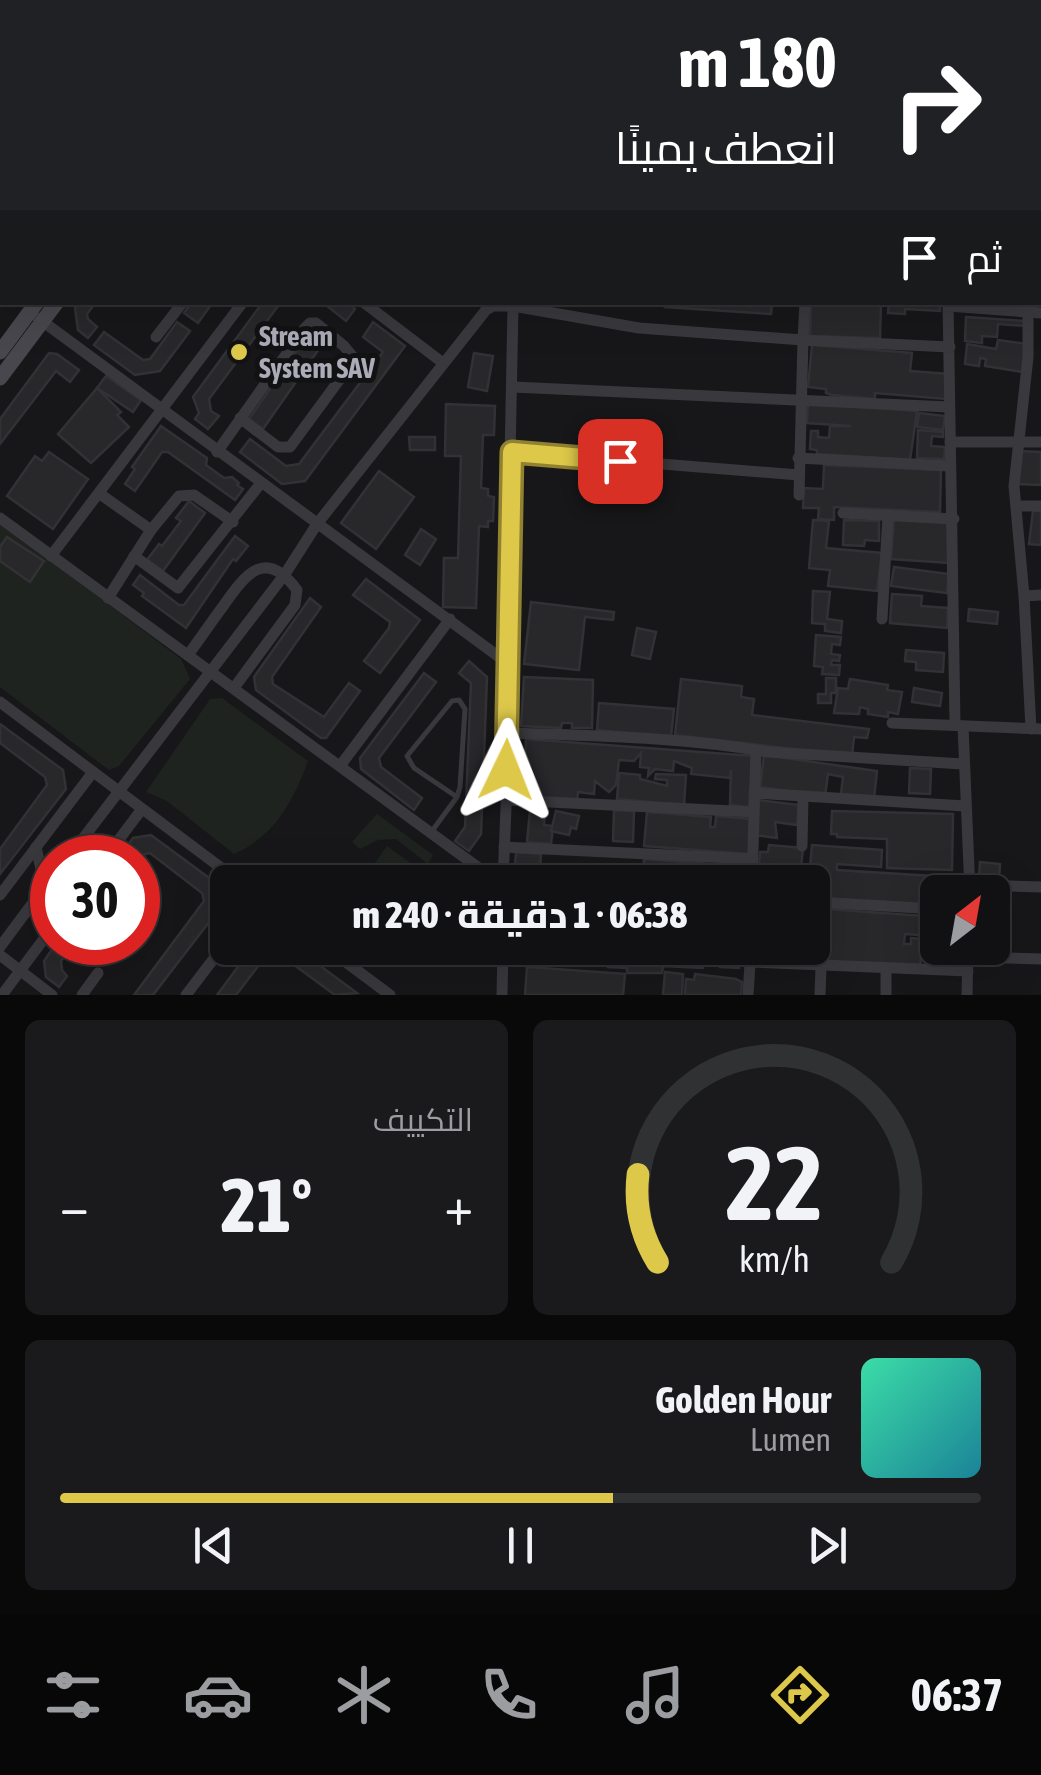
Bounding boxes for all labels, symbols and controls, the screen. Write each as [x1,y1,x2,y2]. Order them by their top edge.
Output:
text: 180 m [678,22,837,102]
icon: right [872,40,1002,170]
text: انعطف يمينًا [615,122,837,174]
icon: arrive [892,230,947,285]
text: ثم [967,237,1002,280]
place label: Stream System SAV [259,320,375,384]
marker: Stream System SAV [228,341,250,363]
pin [578,419,663,504]
icon: arrive [593,434,648,489]
position arrow [454,718,558,822]
speed limit sign: 30 [30,835,160,965]
north arrow [920,875,1010,965]
map controls [920,875,1010,965]
text: 06:38 · 1 دقيقة · 240 m [353,893,687,936]
text: التكييف [373,1101,473,1138]
text: 22 [726,1123,823,1242]
text: 21° [221,1162,312,1248]
text: − [60,1174,89,1237]
text: + [444,1174,473,1237]
text: km/h [739,1239,810,1280]
text: Golden Hour [655,1378,831,1421]
text: Lumen [750,1421,831,1458]
icon: previous [186,1518,241,1573]
icon: pause [493,1518,548,1573]
icon: next [800,1518,855,1573]
icon: filters [38,1660,108,1730]
icon: car [183,1660,253,1730]
icon: climate [329,1660,399,1730]
icon: phone [474,1660,544,1730]
icon: music [620,1660,690,1730]
icon: directions [765,1660,835,1730]
text: 06:37 [911,1669,1003,1721]

